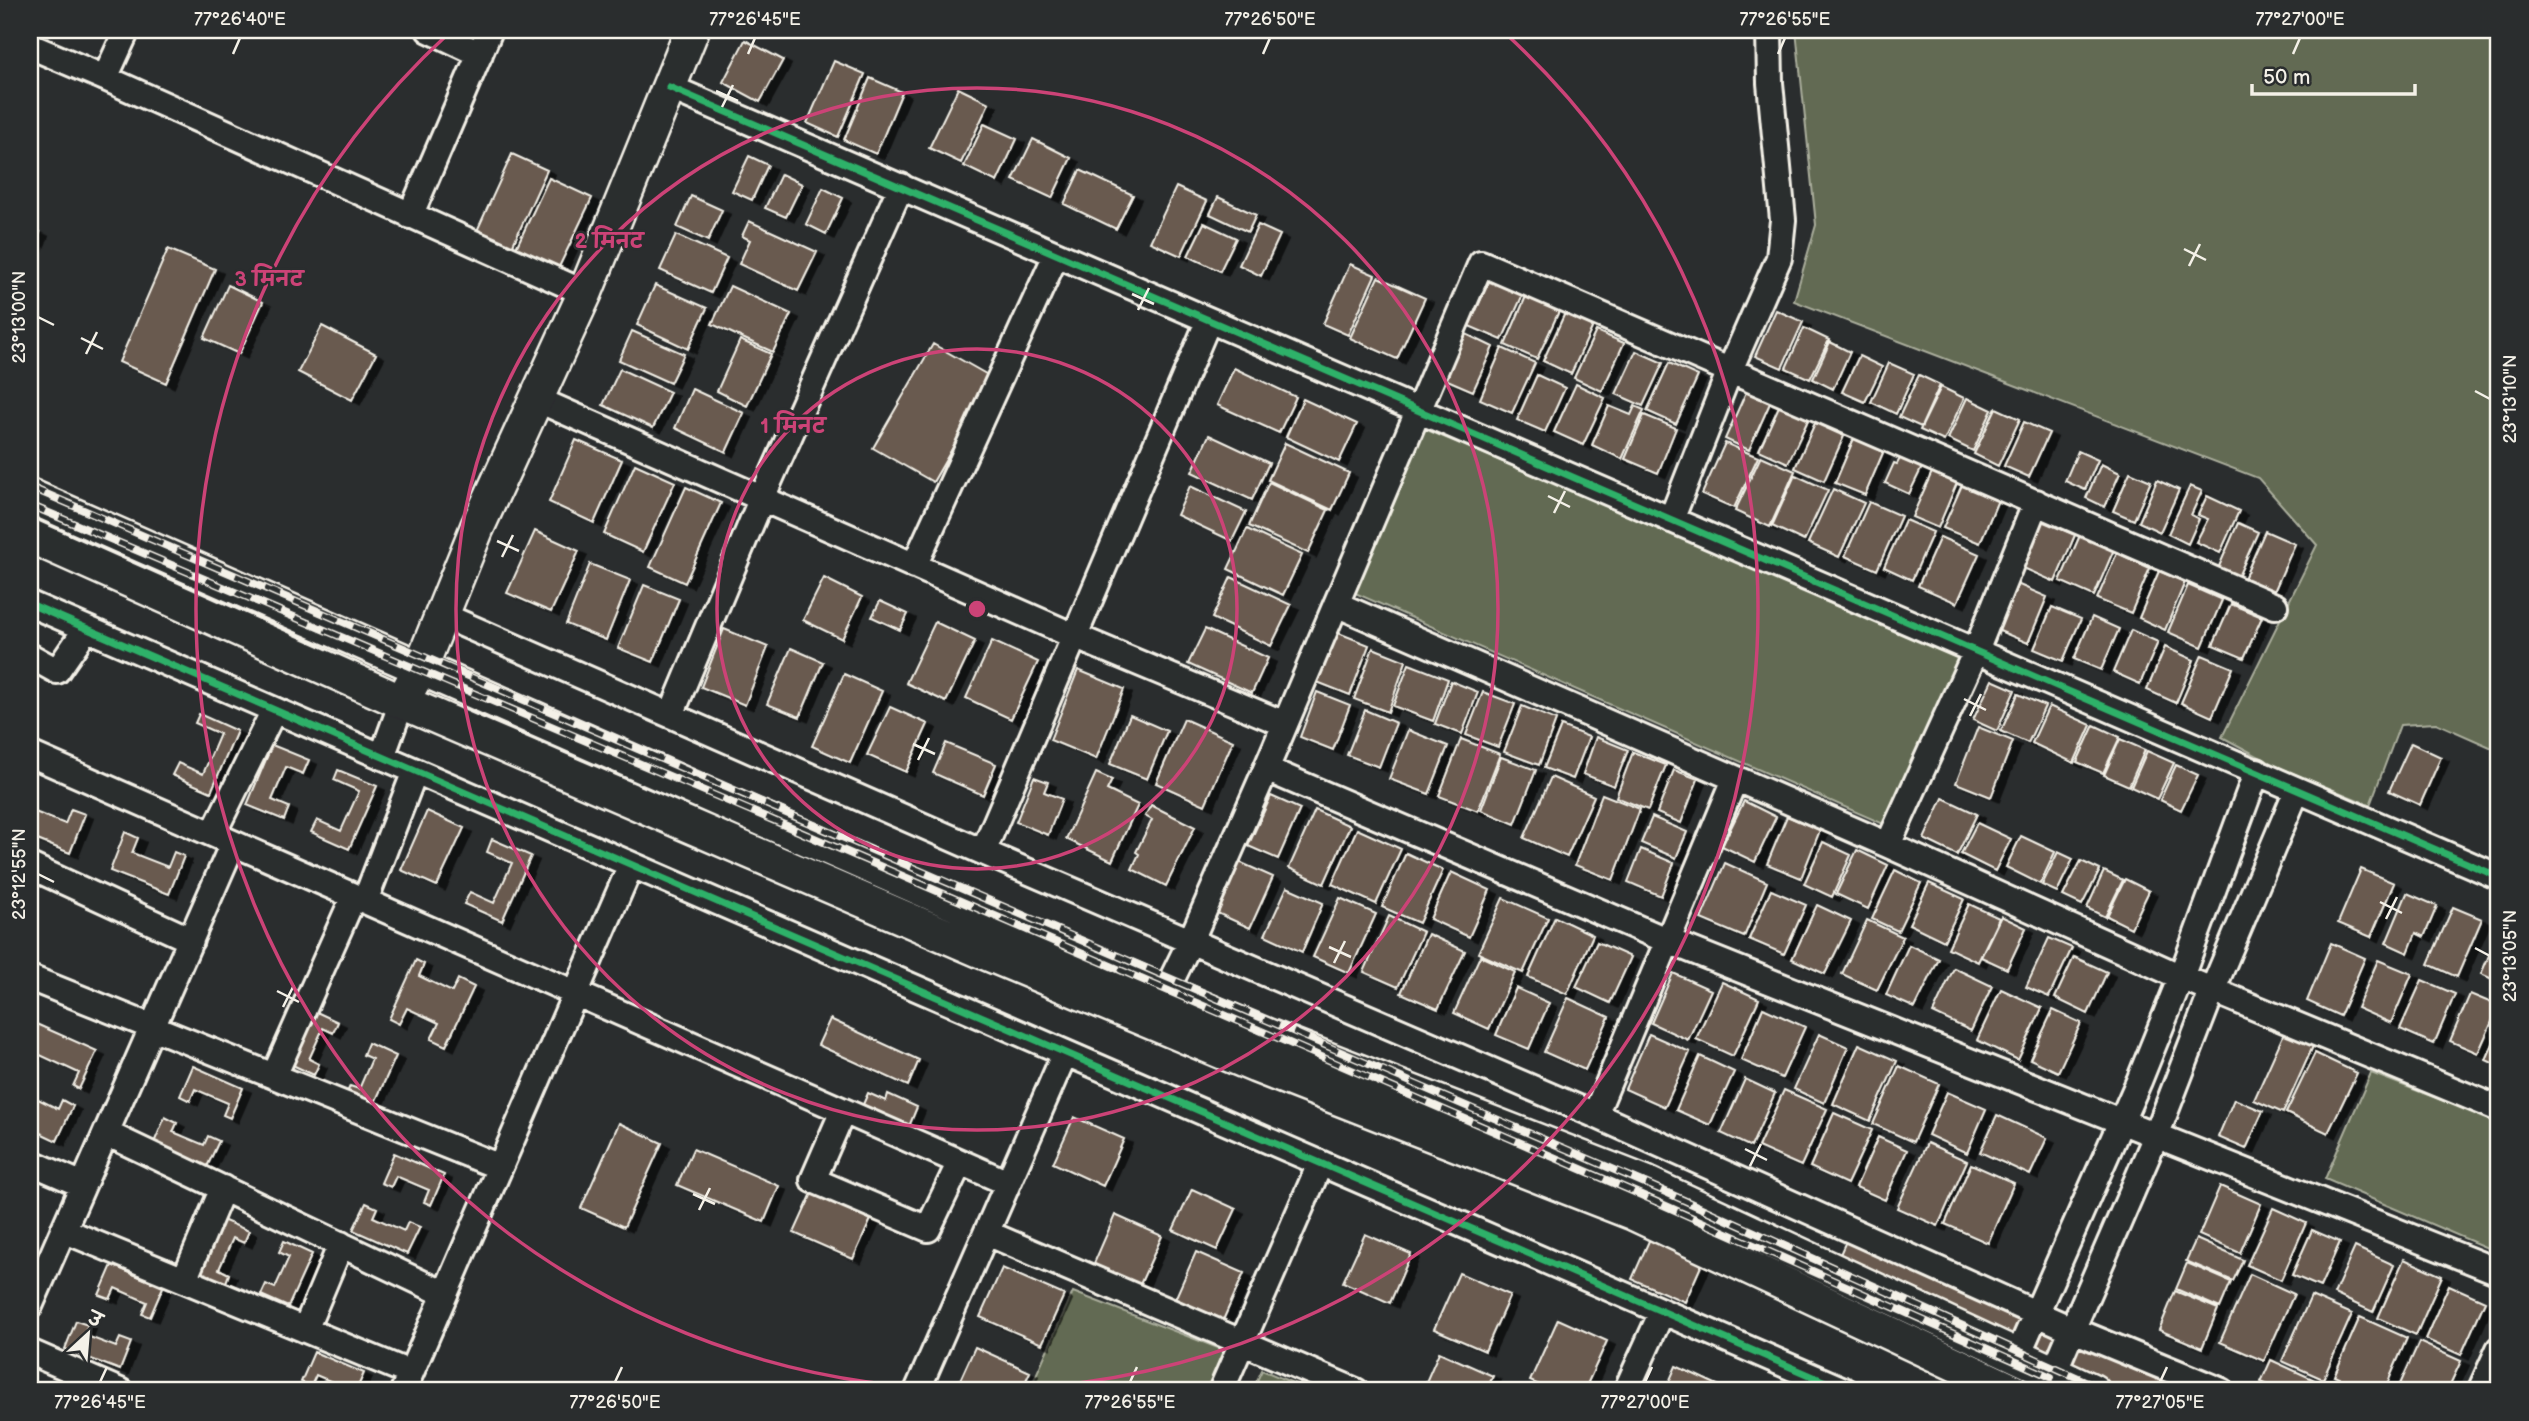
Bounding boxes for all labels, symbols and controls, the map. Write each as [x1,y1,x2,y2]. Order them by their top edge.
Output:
text: 77°26'40"E [194,9,286,30]
text: 77°26'45"E [709,9,801,30]
text: 77°26'50"E [1224,9,1316,30]
text: 77°26'55"E [1740,9,1831,30]
text: 77°27'00"E [2255,9,2345,30]
scale bar [2252,52,2415,96]
text: 50 m [2263,65,2310,90]
text: 2 मिनट [574,225,646,254]
text: 3 मिनट [235,263,306,292]
text: 23°13'00"N [9,271,30,363]
text: 23°13'10"N [2500,354,2521,444]
text: 1 मिनट [760,410,828,439]
centre of rings [965,597,989,621]
text: 23°12'55"N [9,828,30,920]
text: 23°13'05"N [2500,910,2521,1002]
north arrow [52,1298,122,1368]
text: उ [82,1306,108,1334]
text: 77°26'45"E [54,1392,146,1413]
text: 77°26'50"E [569,1392,661,1413]
text: 77°26'55"E [1085,1392,1176,1413]
text: 77°27'00"E [1600,1392,1690,1413]
text: 77°27'05"E [2116,1392,2205,1413]

